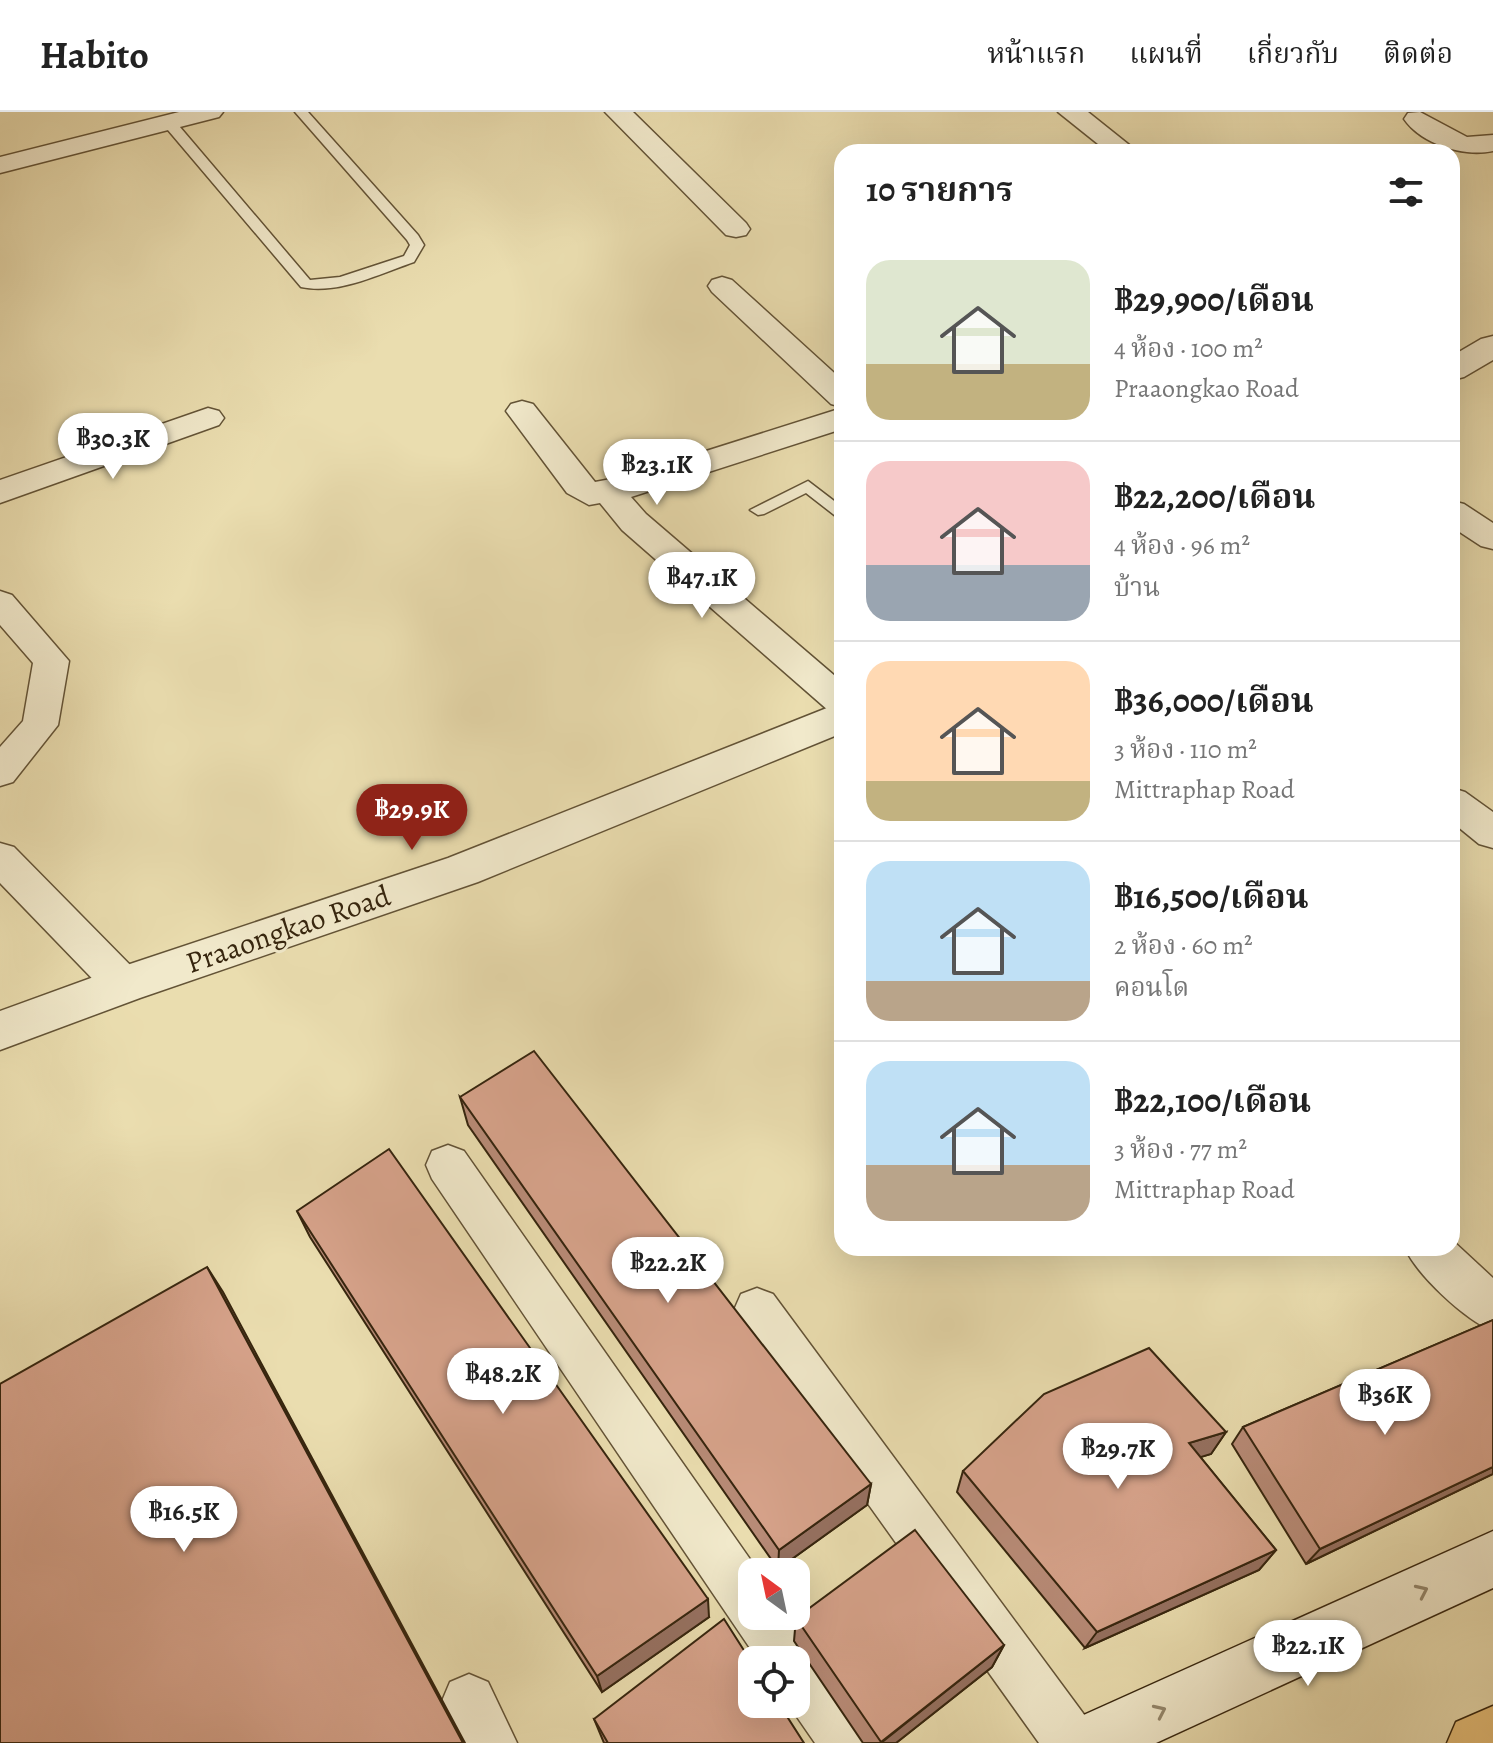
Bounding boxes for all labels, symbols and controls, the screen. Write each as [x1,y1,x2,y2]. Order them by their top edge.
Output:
text: Habito [40,29,149,81]
text: หน้าแรก [987,35,1085,73]
text: แผนที่ [1129,35,1203,73]
text: เกี่ยวกับ [1247,35,1339,73]
text: ติดต่อ [1383,35,1453,73]
text: 10 รายการ [866,166,1013,213]
icon: filters [1384,170,1428,214]
text: ฿29,900/เดือน [1114,276,1314,323]
icon: home [930,292,1026,388]
text: 4 ห้อง · 100 m² [1114,331,1263,366]
text: Praaongkao Road [1114,371,1299,406]
pin: ฿30.3K [48,413,178,481]
text: ฿30.3K [76,421,150,456]
pin: ฿23.1K [592,439,722,507]
text: ฿23.1K [621,447,693,482]
text: ฿22,200/เดือน [1114,473,1315,520]
icon: home [930,493,1026,589]
text: 4 ห้อง · 96 m² [1114,528,1250,563]
pin: ฿47.1K [637,552,767,620]
text: ฿47.1K [666,560,738,595]
text: บ้าน [1114,570,1160,605]
text: ฿36,000/เดือน [1114,677,1314,724]
icon: home [930,693,1026,789]
text: 3 ห้อง · 110 m² [1114,732,1257,767]
text: Mittraphap Road [1114,772,1295,807]
pin: ฿29.9K [347,784,477,852]
text: ฿29.9K [374,792,450,827]
text: ฿16,500/เดือน [1114,873,1309,920]
street label: Praaongkao Road [181,875,396,983]
icon: home [930,893,1026,989]
text: 2 ห้อง · 60 m² [1114,928,1253,963]
text: คอนโด [1114,970,1189,1005]
text: ฿22,100/เดือน [1114,1077,1311,1124]
icon: home [930,1093,1026,1189]
text: 3 ห้อง · 77 m² [1114,1132,1247,1167]
text: Mittraphap Road [1114,1172,1295,1207]
pin: ฿22.2K [603,1237,733,1305]
text: ฿22.2K [630,1245,706,1280]
pin: ฿48.2K [438,1348,568,1416]
text: ฿48.2K [465,1356,541,1391]
pin: ฿36K [1338,1369,1432,1437]
text: ฿36K [1358,1377,1412,1412]
pin: ฿29.7K [1053,1423,1183,1491]
text: ฿29.7K [1081,1431,1155,1466]
pin: ฿16.5K [119,1486,249,1554]
text: ฿16.5K [148,1494,220,1529]
north arrow [738,1558,810,1630]
map controls [738,1558,810,1718]
one-way arrow [1414,1585,1429,1601]
pin: ฿22.1K [1243,1620,1373,1688]
text: ฿22.1K [1271,1628,1345,1663]
button: locate [738,1646,810,1718]
one-way arrow [1152,1704,1167,1720]

